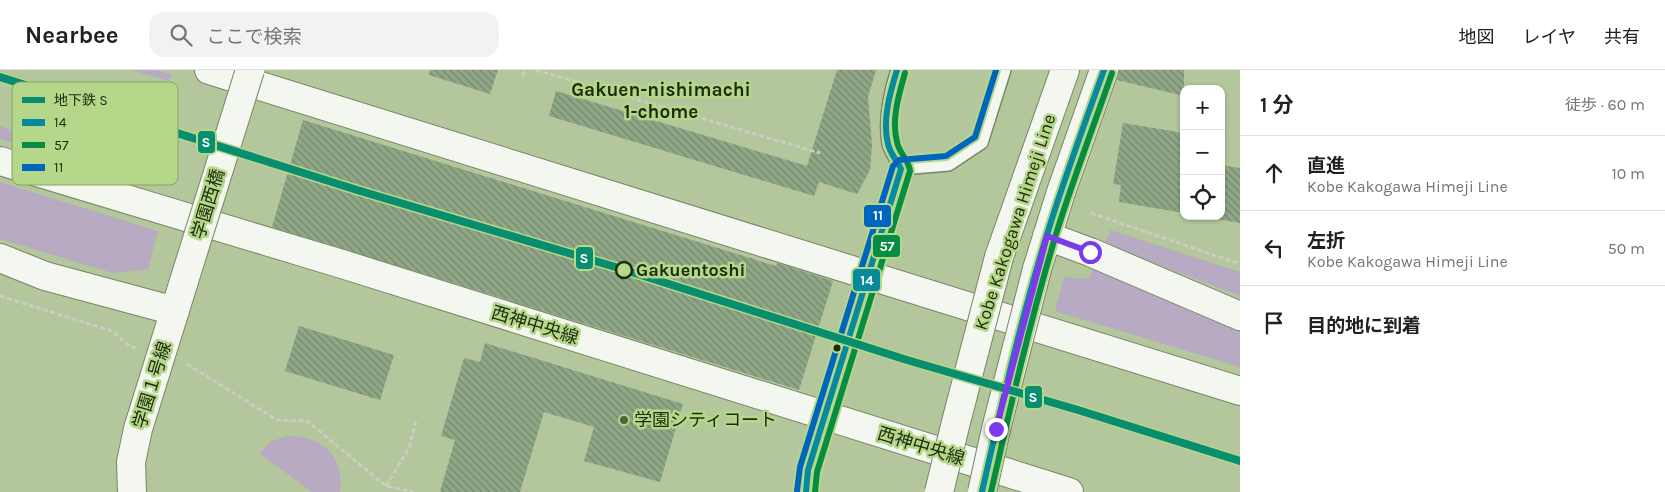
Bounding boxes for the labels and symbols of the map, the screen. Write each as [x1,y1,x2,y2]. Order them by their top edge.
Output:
district label: Gakuen-nishimachi 1-chome [571,79,751,123]
legend [12,82,178,185]
text: 地下鉄 S [54,92,108,109]
street label: Kobe Kakogawa Himeji Line [970,111,1060,333]
text: 14 [54,114,67,131]
line badge: S [197,130,216,154]
text: S [202,134,211,151]
text: 57 [54,137,69,154]
text: 11 [54,159,63,176]
street label: 学園西橋 [187,166,229,242]
line badge: 11 [863,204,892,228]
text: 11 [873,207,883,224]
line badge: 57 [872,234,901,258]
text: 57 [879,238,895,255]
route start [1079,241,1102,264]
line badge: S [575,246,594,270]
text: S [580,250,589,267]
place label: Gakuentoshi [636,259,745,281]
marker: Gakuentoshi [615,261,633,279]
line badge: 14 [852,268,881,292]
text: 14 [860,272,874,289]
street label: 西神中央線 [489,301,581,349]
street label: 学園１号線 [128,339,176,431]
unlabelled marker [832,343,842,353]
line badge: S [1024,385,1043,409]
text: S [1029,389,1038,406]
place label: 学園シティコート [634,409,777,431]
marker: 学園シティコート [618,414,630,426]
route end [985,418,1008,441]
street label: 西神中央線 [875,422,967,470]

